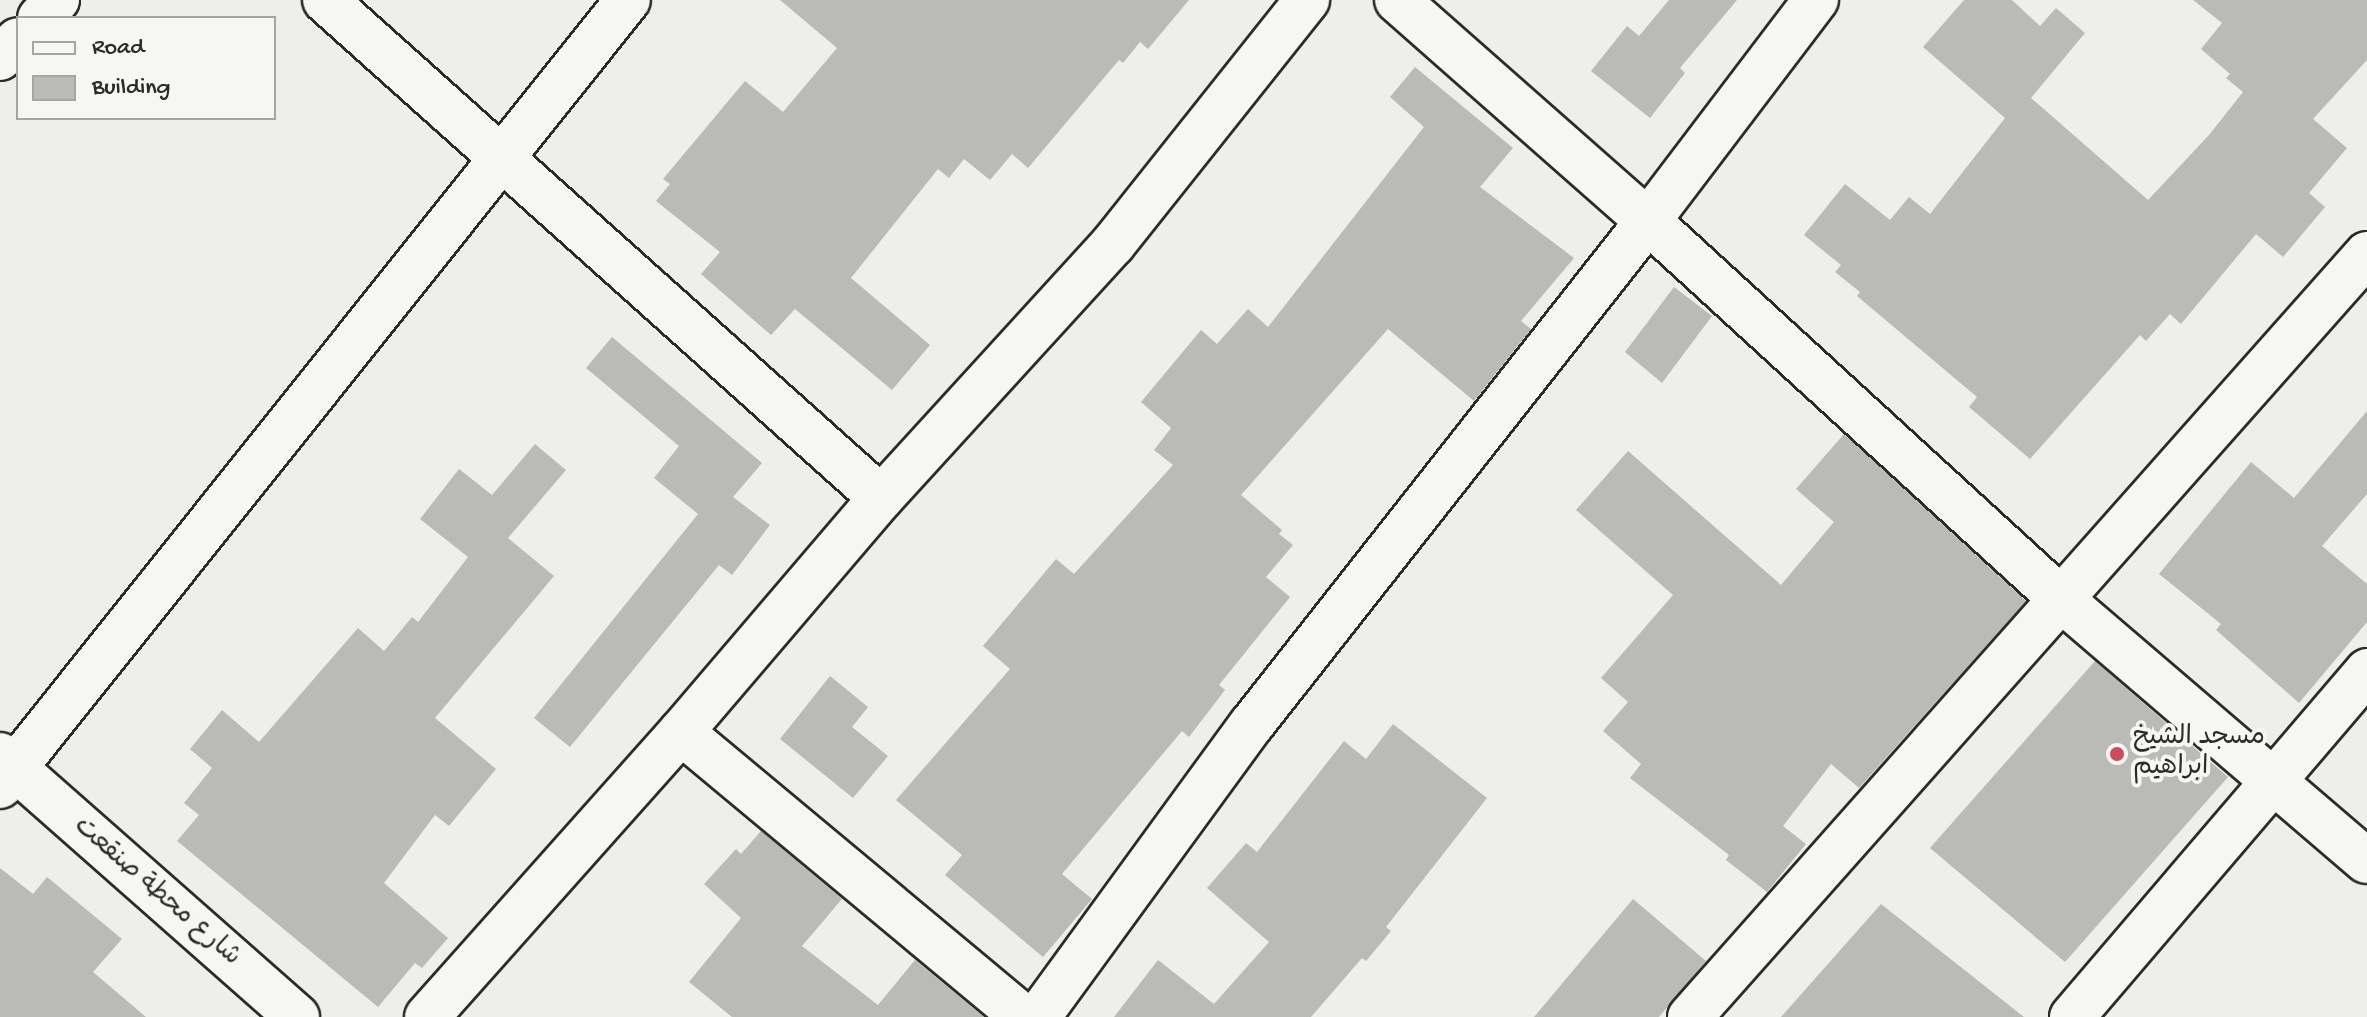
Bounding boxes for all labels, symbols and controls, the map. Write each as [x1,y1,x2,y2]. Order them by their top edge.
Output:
legend [16,16,276,120]
text: Road [92,34,144,63]
text: Building [92,74,170,103]
place label: مسجد الشيخ ابراهيم [2133,723,2265,784]
marker: مسجد الشيخ ابراهيم [2108,745,2126,763]
street label: شارع محطة صنقعت [66,812,246,974]

